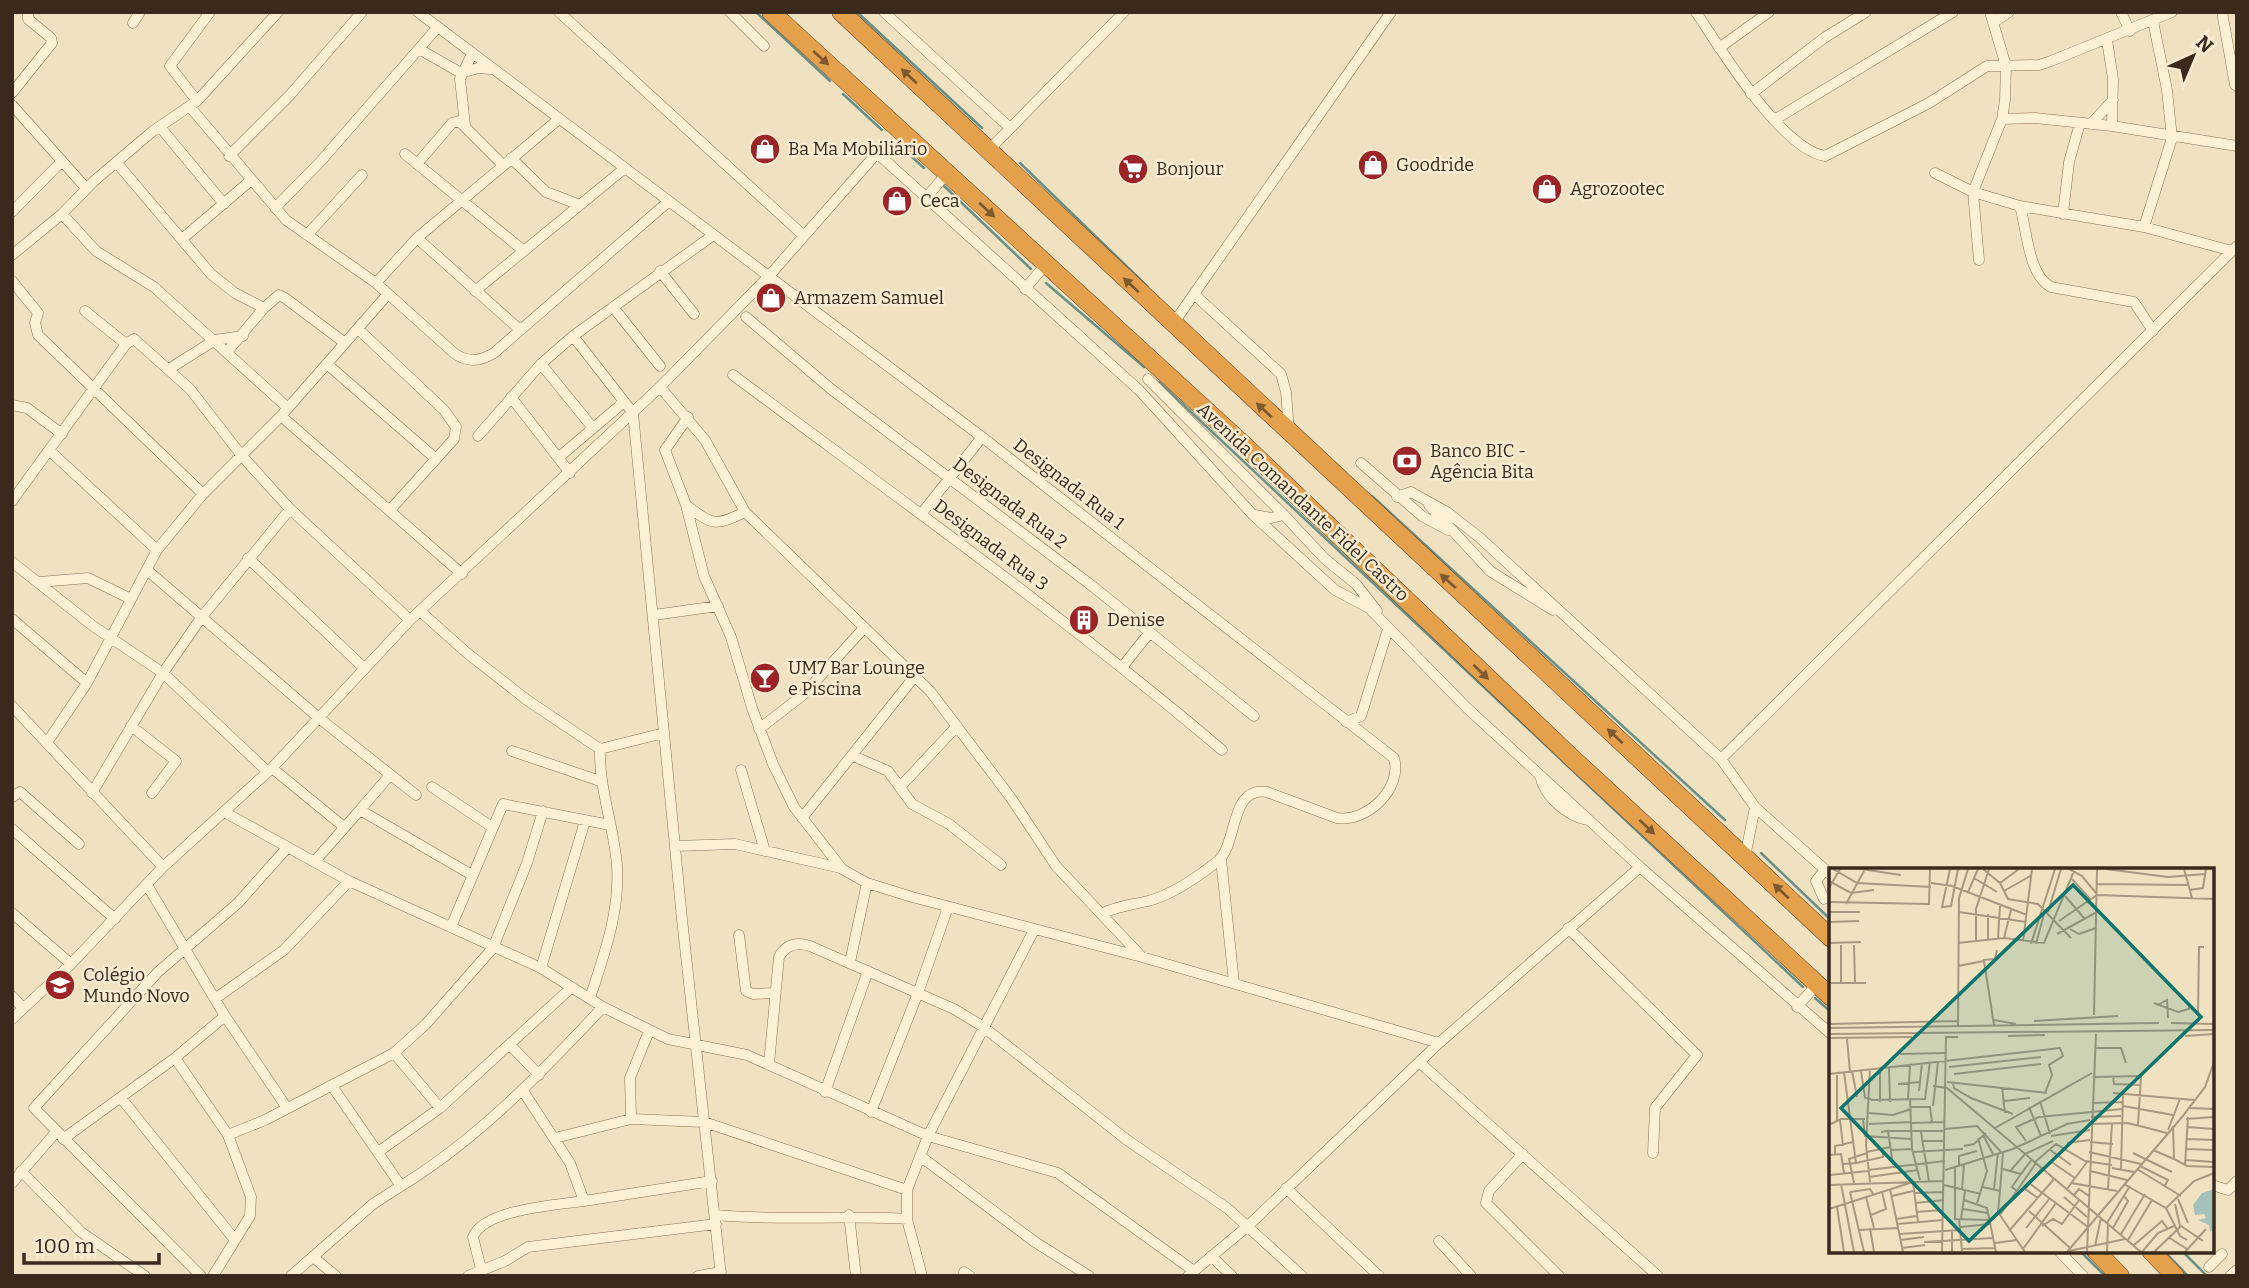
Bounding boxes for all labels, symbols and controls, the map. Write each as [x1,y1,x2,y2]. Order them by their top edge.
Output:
north arrow [2158,21,2228,91]
text: N [2191,31,2218,58]
one-way arrow [812,50,829,66]
one-way arrow [900,68,918,84]
shop icon: Ba Ma Mobiliário [748,132,782,166]
place label: Ba Ma Mobiliário [788,138,927,160]
shop icon: Goodride [1356,148,1390,182]
supermarket icon: Bonjour [1116,152,1150,186]
place label: Goodride [1396,154,1474,176]
place label: Bonjour [1156,158,1224,180]
shop icon: Agrozootec [1530,172,1564,206]
place label: Agrozootec [1570,178,1665,200]
shop icon: Ceca [880,184,914,218]
place label: Ceca [920,190,960,212]
one-way arrow [978,202,996,218]
one-way arrow [1123,277,1140,293]
shop icon: Armazem Samuel [754,281,788,315]
place label: Armazem Samuel [794,287,944,309]
street label: Avenida Comandante Fidel Castro [1193,398,1413,606]
one-way arrow [1255,402,1272,418]
street label: Designada Rua 1 [1009,434,1130,535]
place label: Banco BIC - Agência Bita [1430,440,1534,483]
bank icon: Banco BIC - Agência Bita [1390,444,1424,478]
street label: Designada Rua 2 [948,453,1072,553]
street label: Designada Rua 3 [929,495,1053,595]
one-way arrow [1440,574,1457,590]
building icon: Denise [1067,603,1101,637]
place label: Denise [1107,609,1165,631]
place label: UM7 Bar Lounge e Piscina [788,657,925,700]
bar icon: UM7 Bar Lounge e Piscina [748,661,782,695]
one-way arrow [1472,663,1489,679]
one-way arrow [1606,728,1624,744]
one-way arrow [1638,819,1655,835]
inset map [1829,868,2214,1253]
one-way arrow [1773,884,1790,900]
place label: Colégio Mundo Novo [83,964,190,1007]
school or university icon: Colégio Mundo Novo [43,968,77,1002]
scale bar [24,1222,159,1266]
text: 100 m [35,1233,95,1259]

